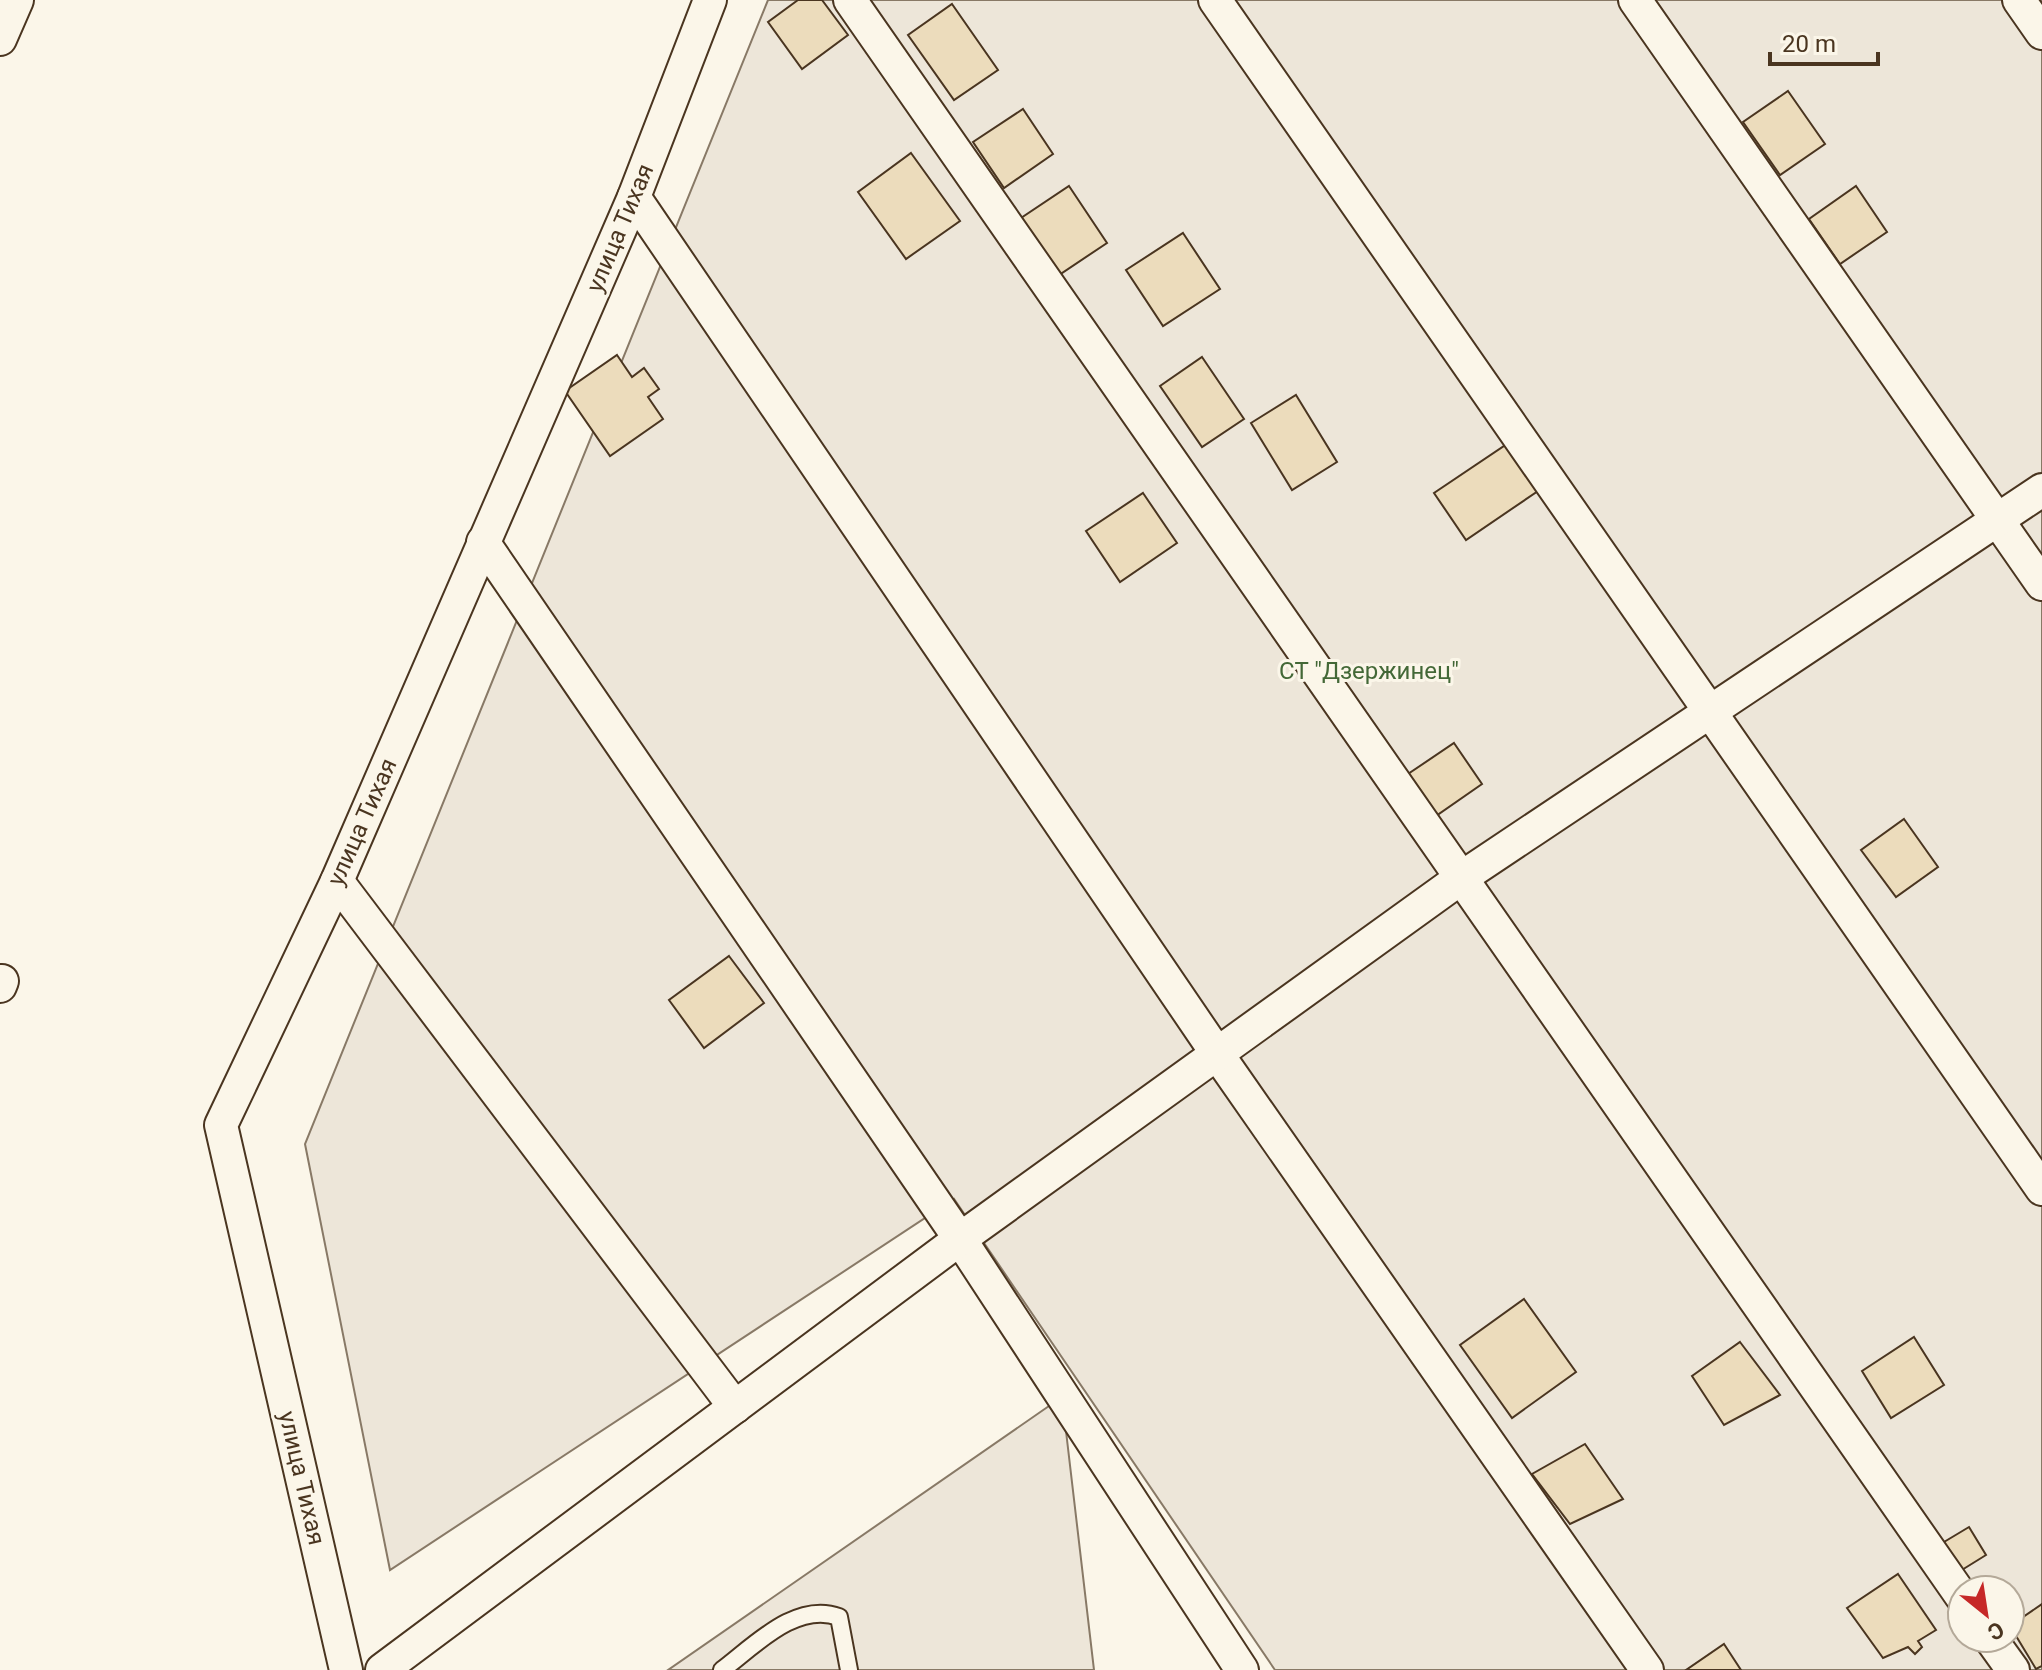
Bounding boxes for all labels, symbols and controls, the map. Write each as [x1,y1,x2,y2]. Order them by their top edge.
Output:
scale bar [1770,16,1878,66]
text: 20 m [1782,30,1836,58]
street label: улица Тихая [580,160,660,296]
park label: СТ "Дзержинец" [1279,657,1459,685]
street label: улица Тихая [321,754,403,890]
street label: улица Тихая [273,1408,331,1548]
north arrow [1946,1574,2026,1654]
text: С [1983,1616,2008,1645]

